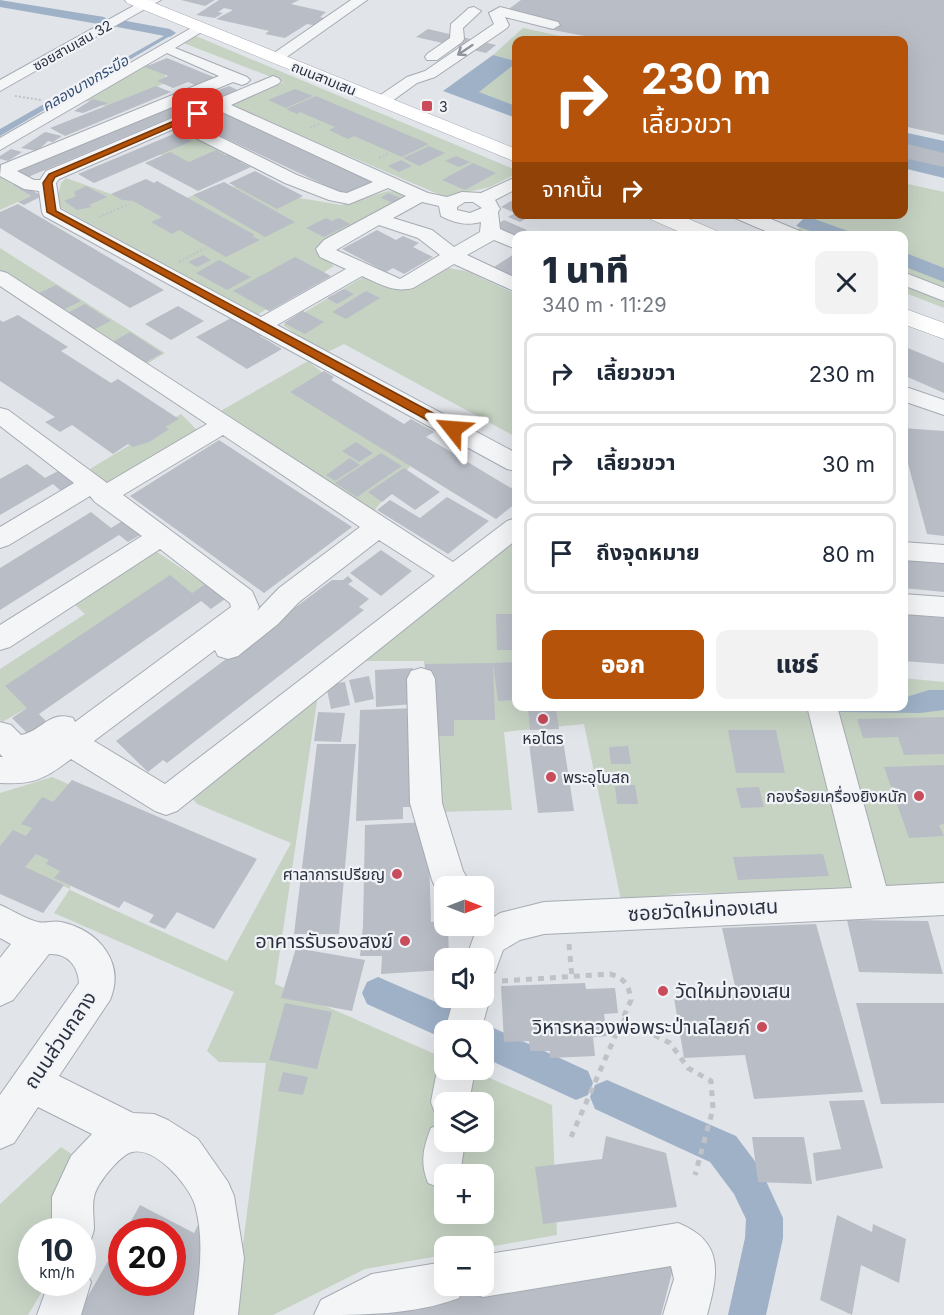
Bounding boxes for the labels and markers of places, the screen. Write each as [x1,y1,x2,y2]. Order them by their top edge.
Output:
pin [172,88,223,139]
place label: 3 [439,98,448,115]
marker: 3 [420,99,434,113]
marker: หอไตร [536,712,550,726]
place label: หอไตร [522,728,564,748]
place label: พระอุโบสถ [563,767,630,787]
marker: พระอุโบสถ [544,770,558,784]
place label: กองร้อยเครื่องยิงหนัก [766,785,907,806]
marker: กองร้อยเครื่องยิงหนัก [912,789,926,803]
place label: ศาลาการเปรียญ [283,864,385,884]
marker: ศาลาการเปรียญ [390,867,404,881]
place label: อาคารรับรองสงฆ์ [255,929,393,953]
marker: อาคารรับรองสงฆ์ [398,934,412,948]
place label: วัดใหม่ทองเสน [675,979,791,1003]
marker: วัดใหม่ทองเสน [656,984,670,998]
place label: วิหารหลวงพ่อพระป่าเลไลยก์ [532,1015,750,1039]
marker: วิหารหลวงพ่อพระป่าเลไลยก์ [755,1020,769,1034]

